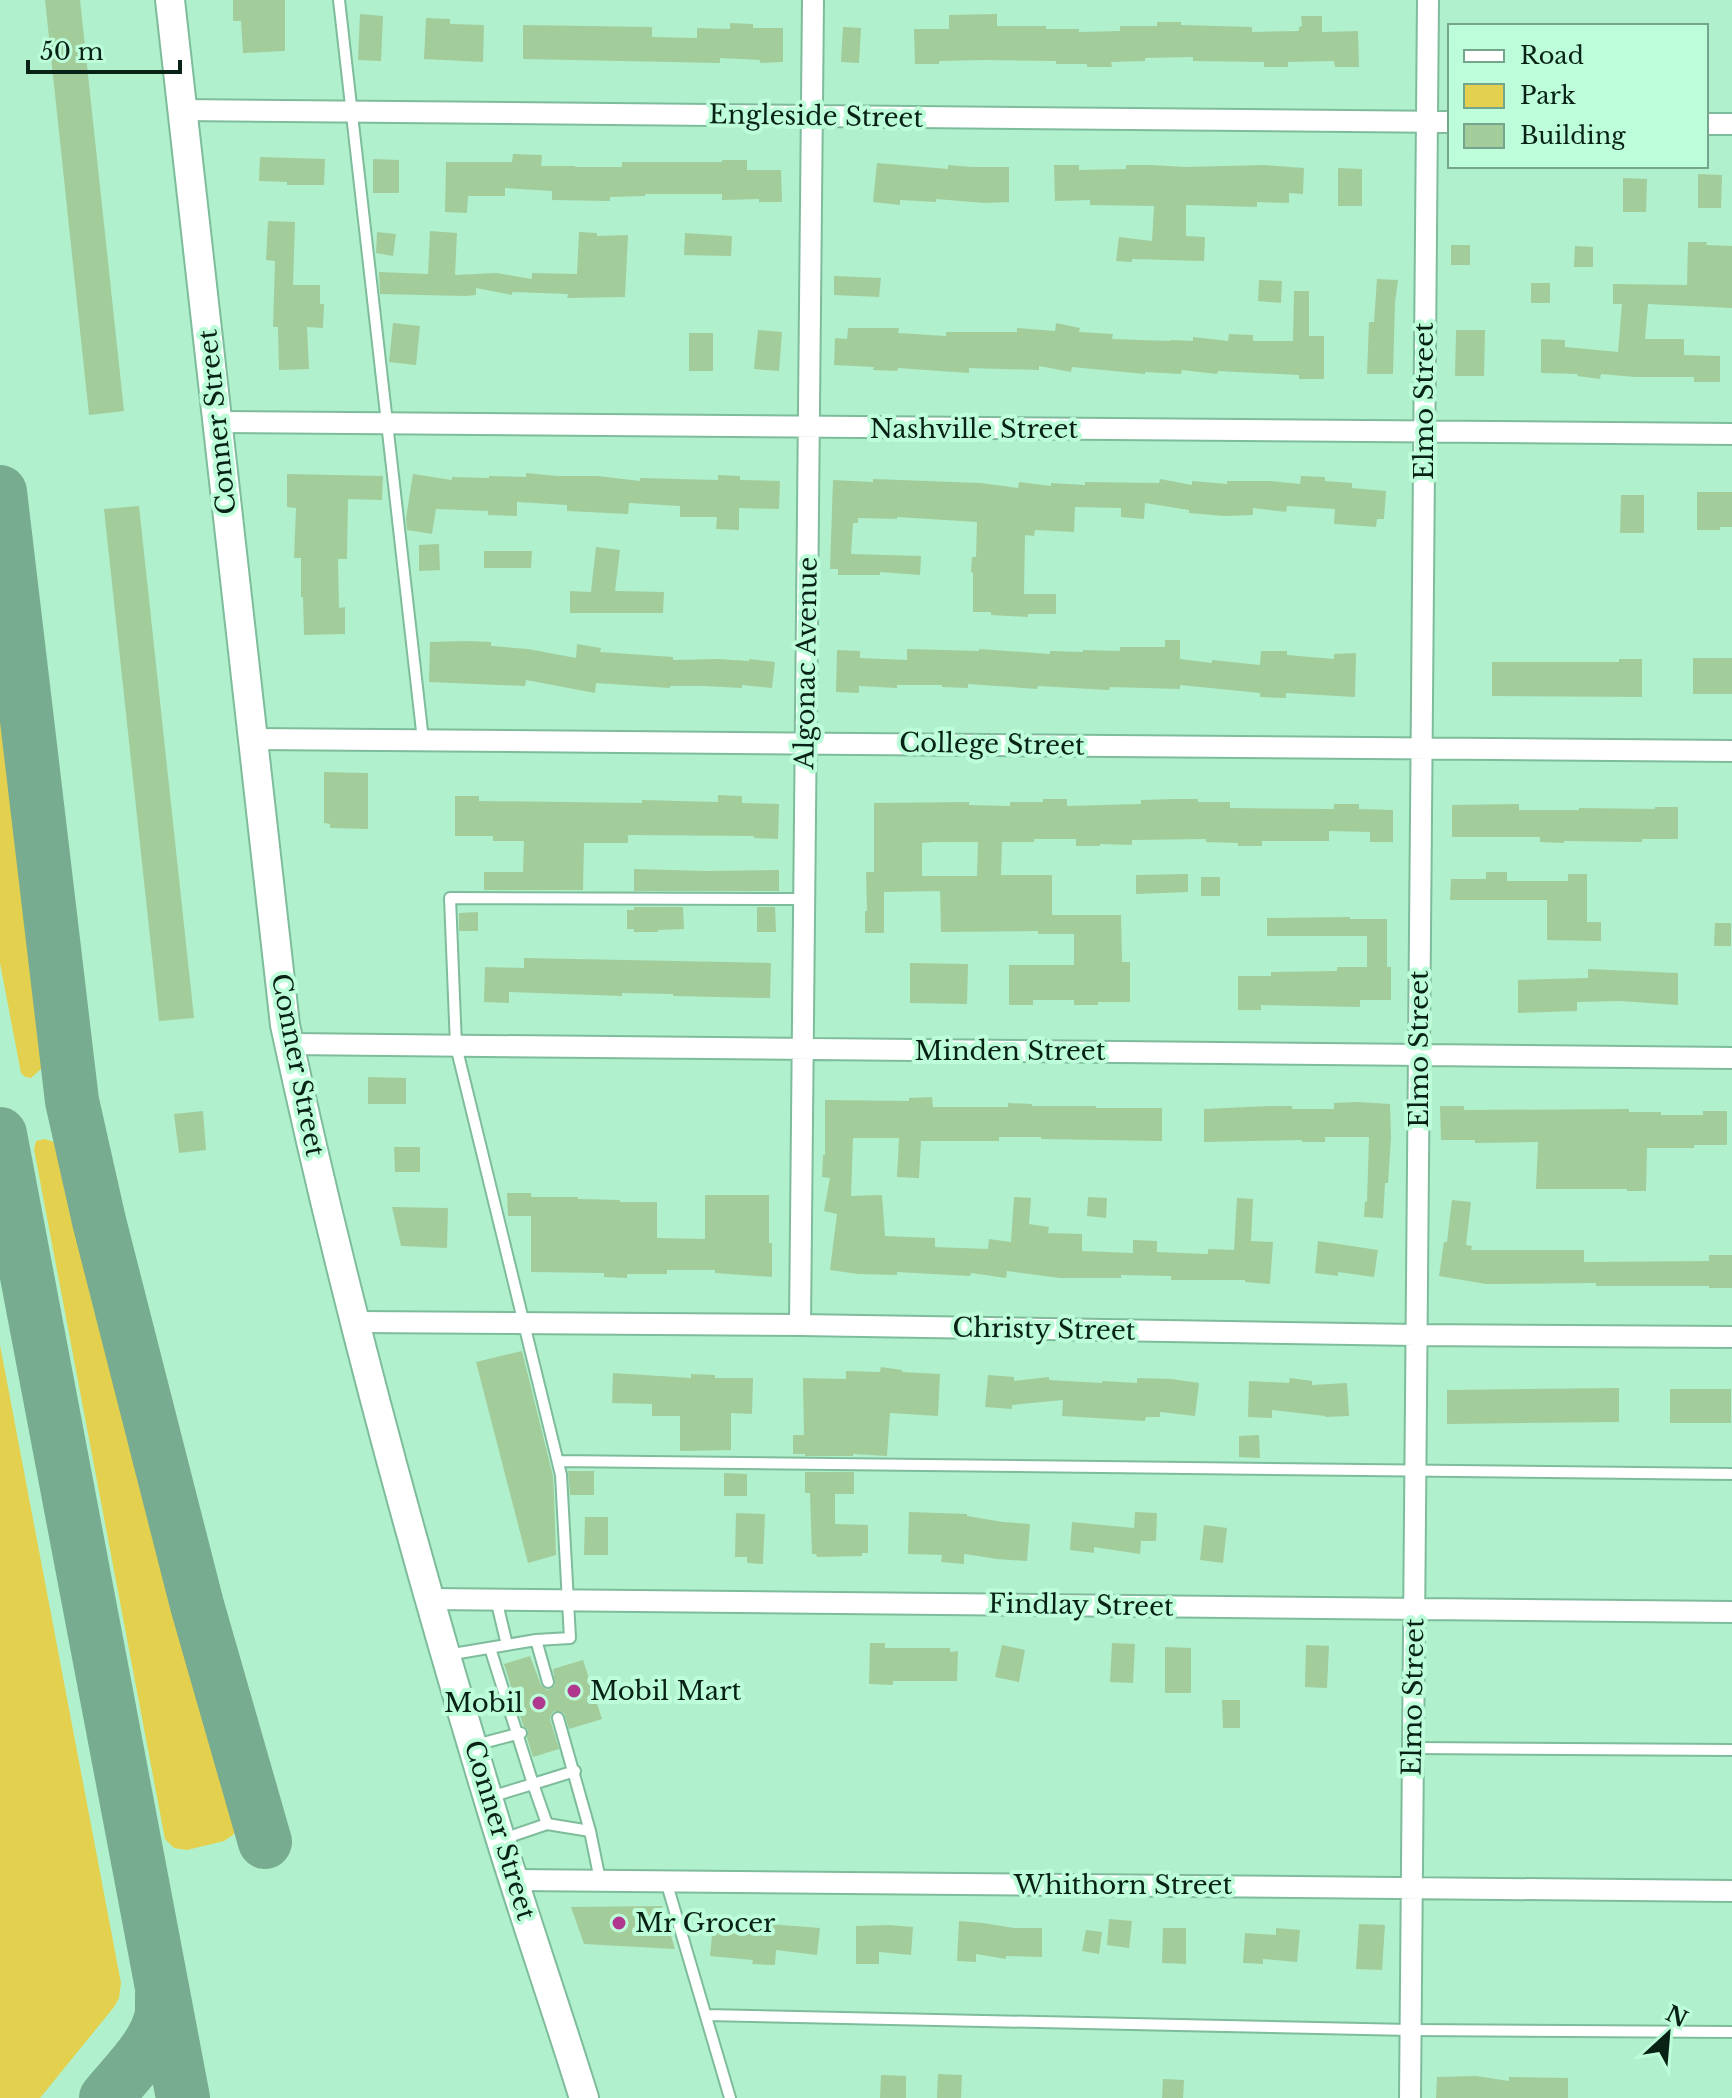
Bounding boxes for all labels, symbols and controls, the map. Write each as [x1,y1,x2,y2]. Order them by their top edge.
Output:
scale bar [28,24,180,74]
legend [1448,24,1708,168]
text: 50 m [40,37,104,66]
text: Road [1520,41,1584,70]
text: Park [1520,81,1576,110]
street label: Engleside Street [708,98,924,134]
text: Building [1520,121,1626,150]
street label: Elmo Street [1408,322,1440,480]
street label: Conner Street [191,328,243,516]
street label: Nashville Street [870,413,1078,445]
street label: Algonac Avenue [788,556,824,771]
street label: College Street [899,726,1085,762]
street label: Elmo Street [1403,970,1435,1128]
street label: Conner Street [265,971,331,1159]
street label: Minden Street [914,1035,1106,1067]
street label: Christy Street [952,1311,1136,1347]
street label: Findlay Street [988,1587,1174,1623]
street label: Elmo Street [1396,1618,1430,1776]
place label: Mobil Mart [590,1675,742,1707]
marker: Mobil Mart [565,1682,583,1700]
place label: Mobil [444,1687,523,1719]
marker: Mobil [530,1694,548,1712]
street label: Conner Street [458,1736,543,1924]
street label: Whithorn Street [1013,1869,1232,1901]
place label: Mr Grocer [635,1907,776,1939]
marker: Mr Grocer [610,1914,628,1932]
north arrow [1628,1994,1708,2074]
text: N [1661,2000,1692,2033]

